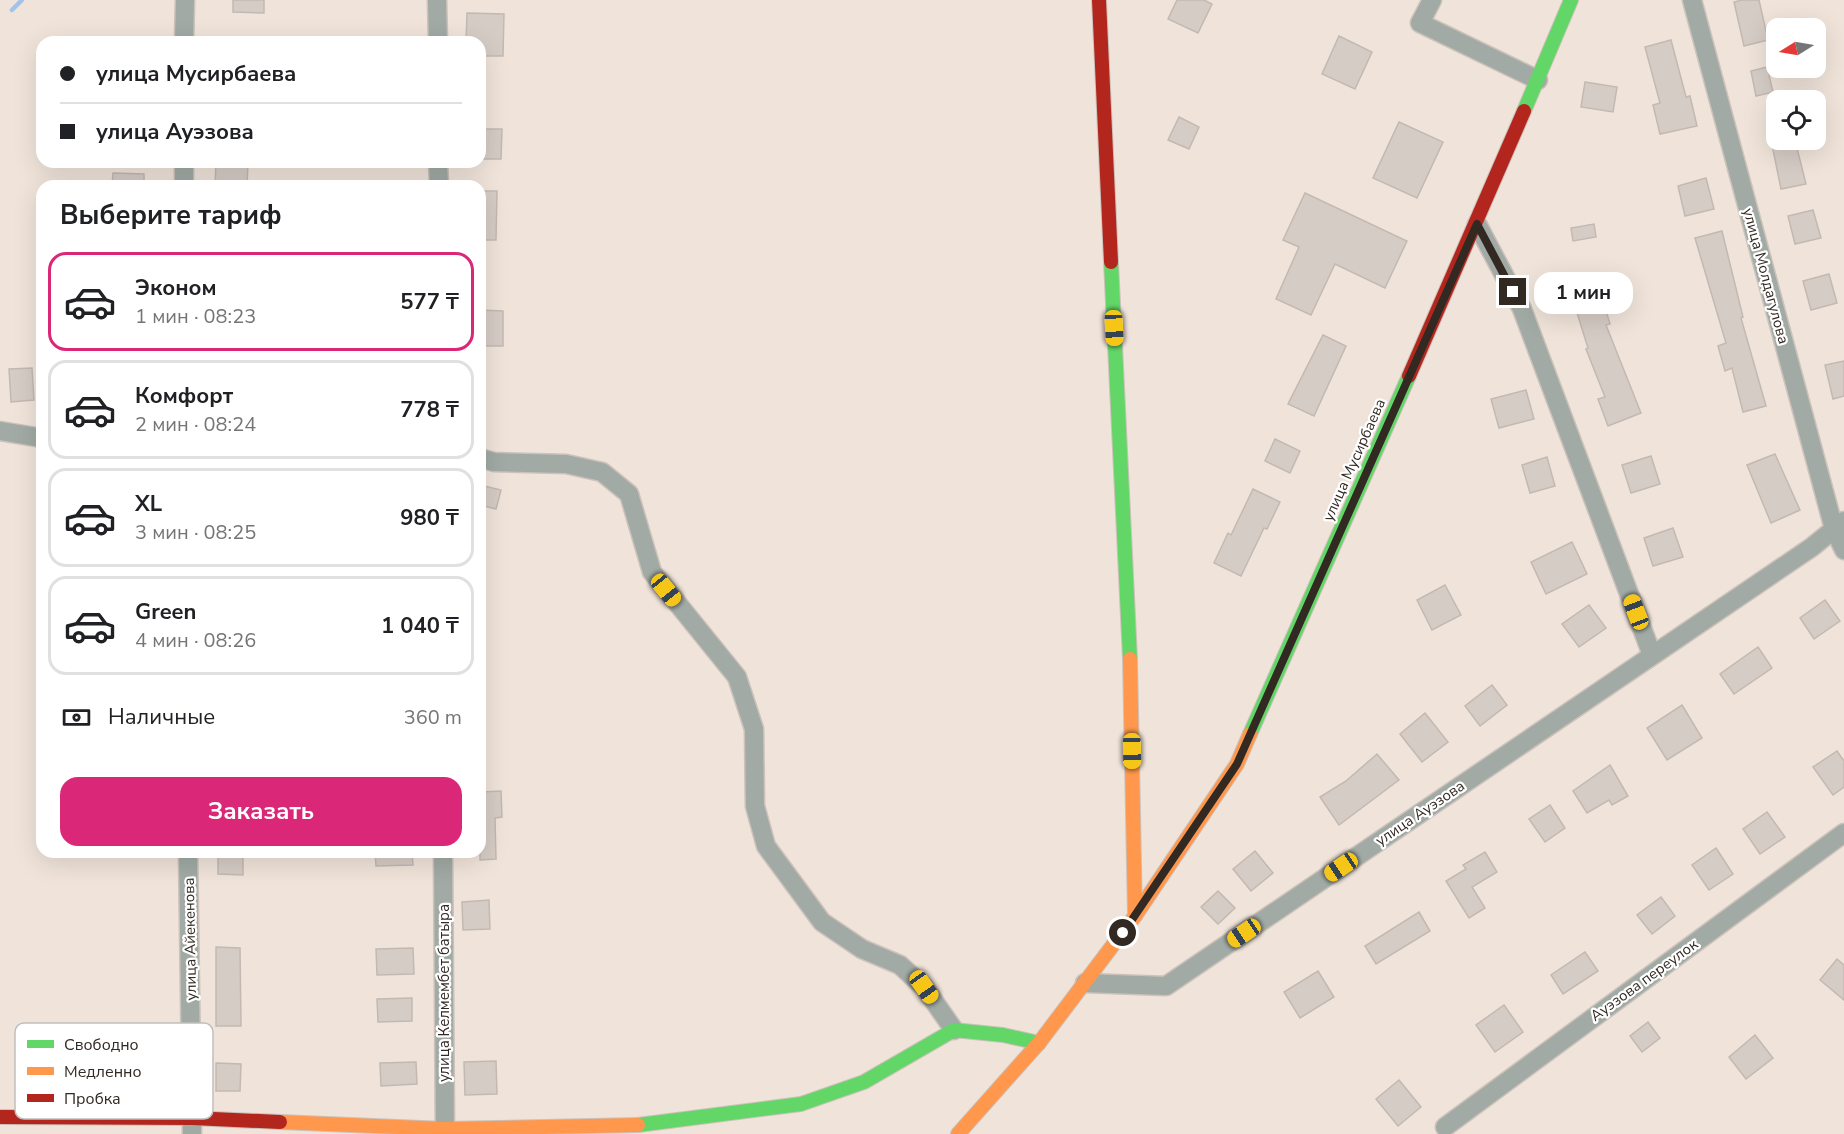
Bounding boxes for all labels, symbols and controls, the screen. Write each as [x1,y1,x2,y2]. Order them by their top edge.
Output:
north arrow [1766,18,1826,78]
map controls [1766,18,1826,150]
text: улица Мусирбаева [96,59,296,89]
button: locate [1766,90,1826,150]
text: улица Ауэзова [96,117,254,147]
text: Выберите тариф [60,197,282,234]
street label: улица Молдагулова [1738,206,1794,346]
callout: 1 мин [1534,271,1633,313]
text: Эконом [135,273,217,303]
icon: car [63,275,117,329]
route end [1499,278,1526,305]
text: 1 мин [1556,279,1611,306]
text: 577 ₸ [400,287,459,317]
text: 1 мин · 08:23 [135,303,256,330]
car [1104,310,1124,346]
text: Комфорт [135,381,233,411]
icon: car [63,383,117,437]
text: 778 ₸ [400,395,459,425]
street label: улица Мусирбаева [1318,396,1390,524]
text: 2 мин · 08:24 [135,411,256,438]
text: XL [135,489,162,519]
icon: car [63,491,117,545]
text: 980 ₸ [400,503,459,533]
text: 3 мин · 08:25 [135,519,256,546]
car [648,570,684,610]
car [1621,592,1651,632]
text: Green [135,597,196,627]
icon: car [63,599,117,653]
text: 1 040 ₸ [381,611,459,641]
text: 4 мин · 08:26 [135,627,256,654]
icon: cash [60,701,93,734]
text: Наличные [108,702,215,732]
text: 360 m [404,704,462,731]
car [1123,733,1141,769]
street label: улица Ауэзова [1371,776,1469,850]
button: Заказать [60,777,462,846]
car [1321,849,1361,885]
street label: улица Айекенова [179,877,201,1001]
street label: улица Келмембет батыра [434,904,454,1082]
car [1224,915,1264,951]
route start [1109,919,1136,946]
street label: Ауэзова переулок [1586,934,1702,1026]
car [906,967,942,1007]
legend [15,1023,213,1119]
text: Свободно [64,1034,139,1056]
text: Медленно [64,1061,142,1083]
text: Пробка [64,1088,121,1110]

